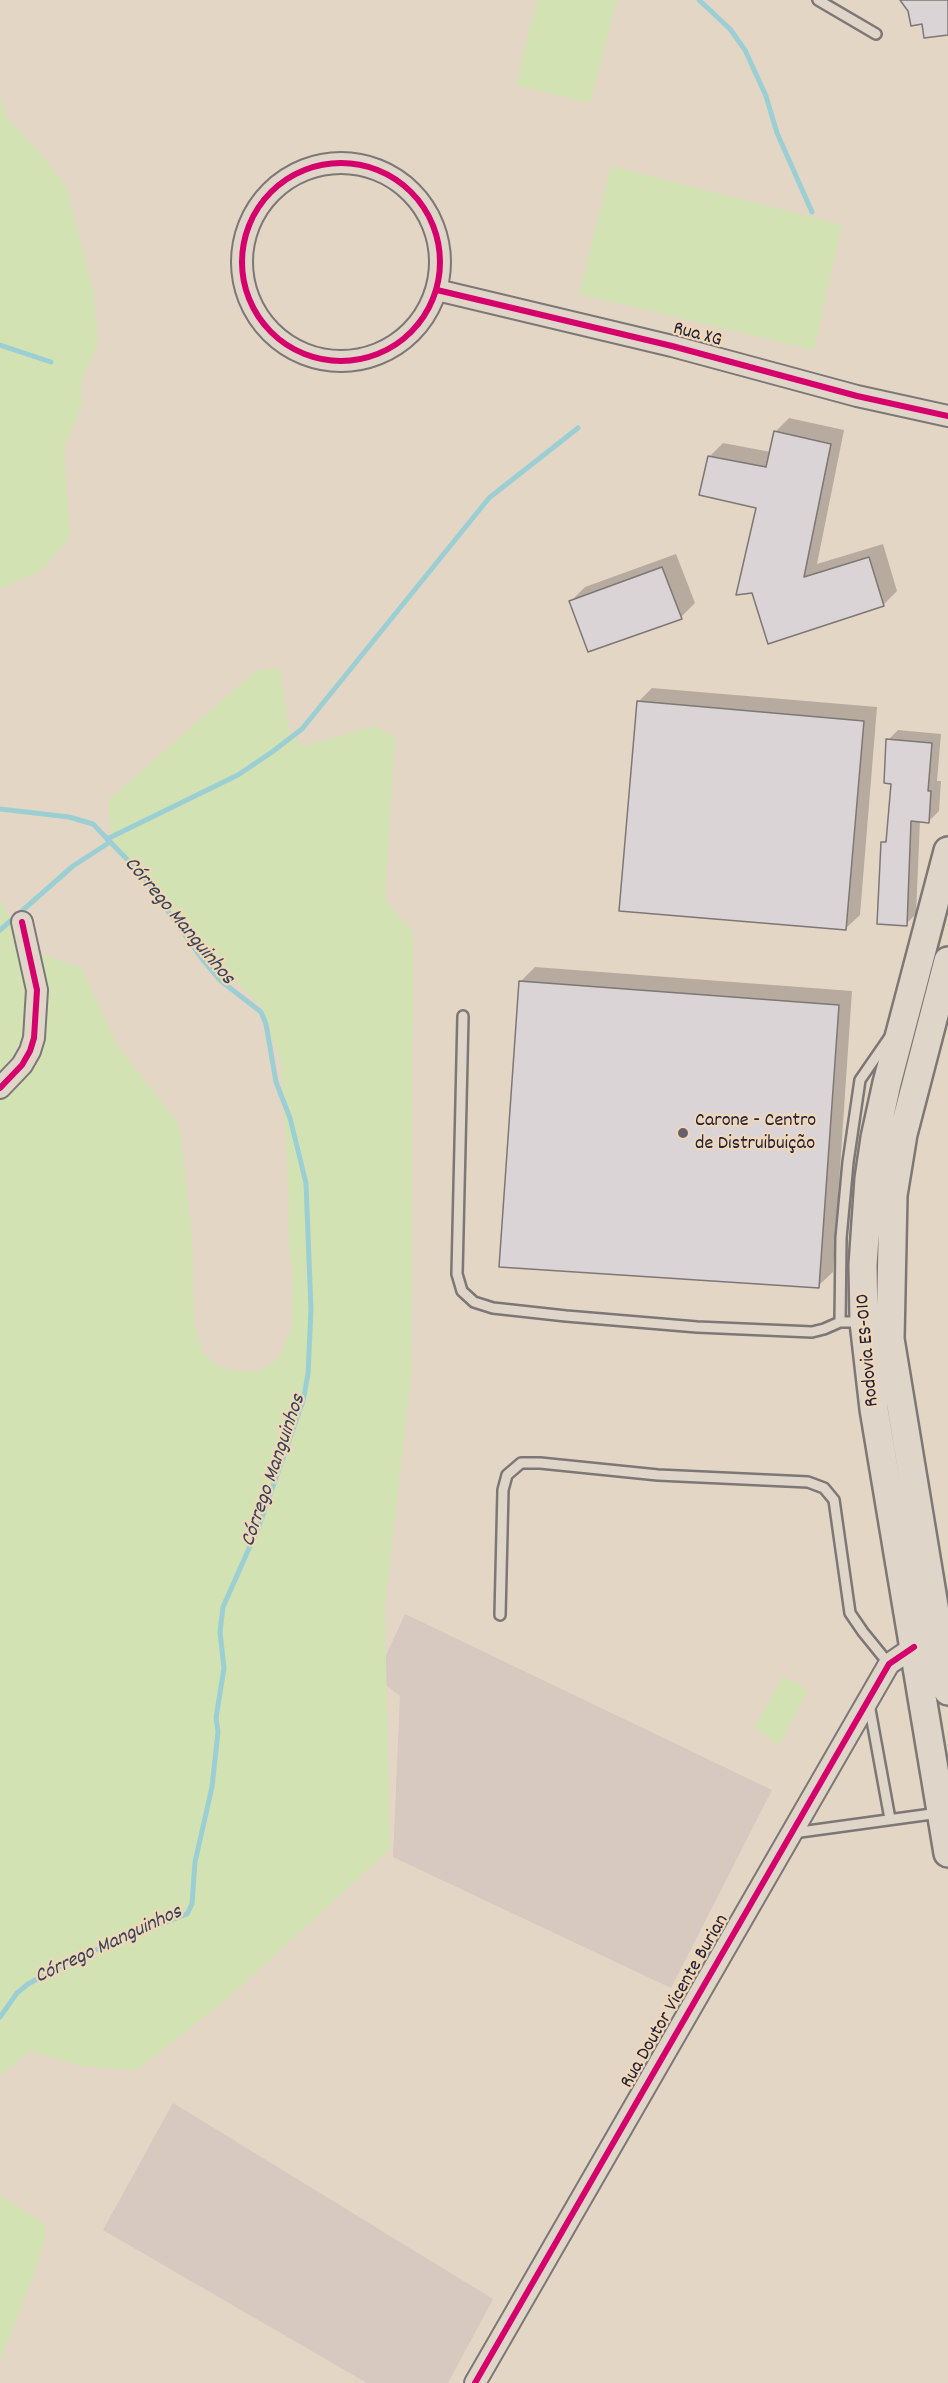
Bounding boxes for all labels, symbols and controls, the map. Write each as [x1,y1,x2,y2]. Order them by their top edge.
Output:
street label: Rua XG [670,318,724,354]
water label: Córrego Manguinhos [117,853,239,991]
place label: Carone - Centro de Distruibuição [695,1110,816,1157]
marker: Carone - Centro de Distruibuição [676,1126,690,1140]
street label: Rodovia ES-010 [852,1292,886,1408]
water label: Córrego Manguinhos [237,1392,313,1550]
water label: Córrego Manguinhos [31,1901,187,1991]
street label: Rua Doutor Vicente Burian [617,1911,735,2093]

